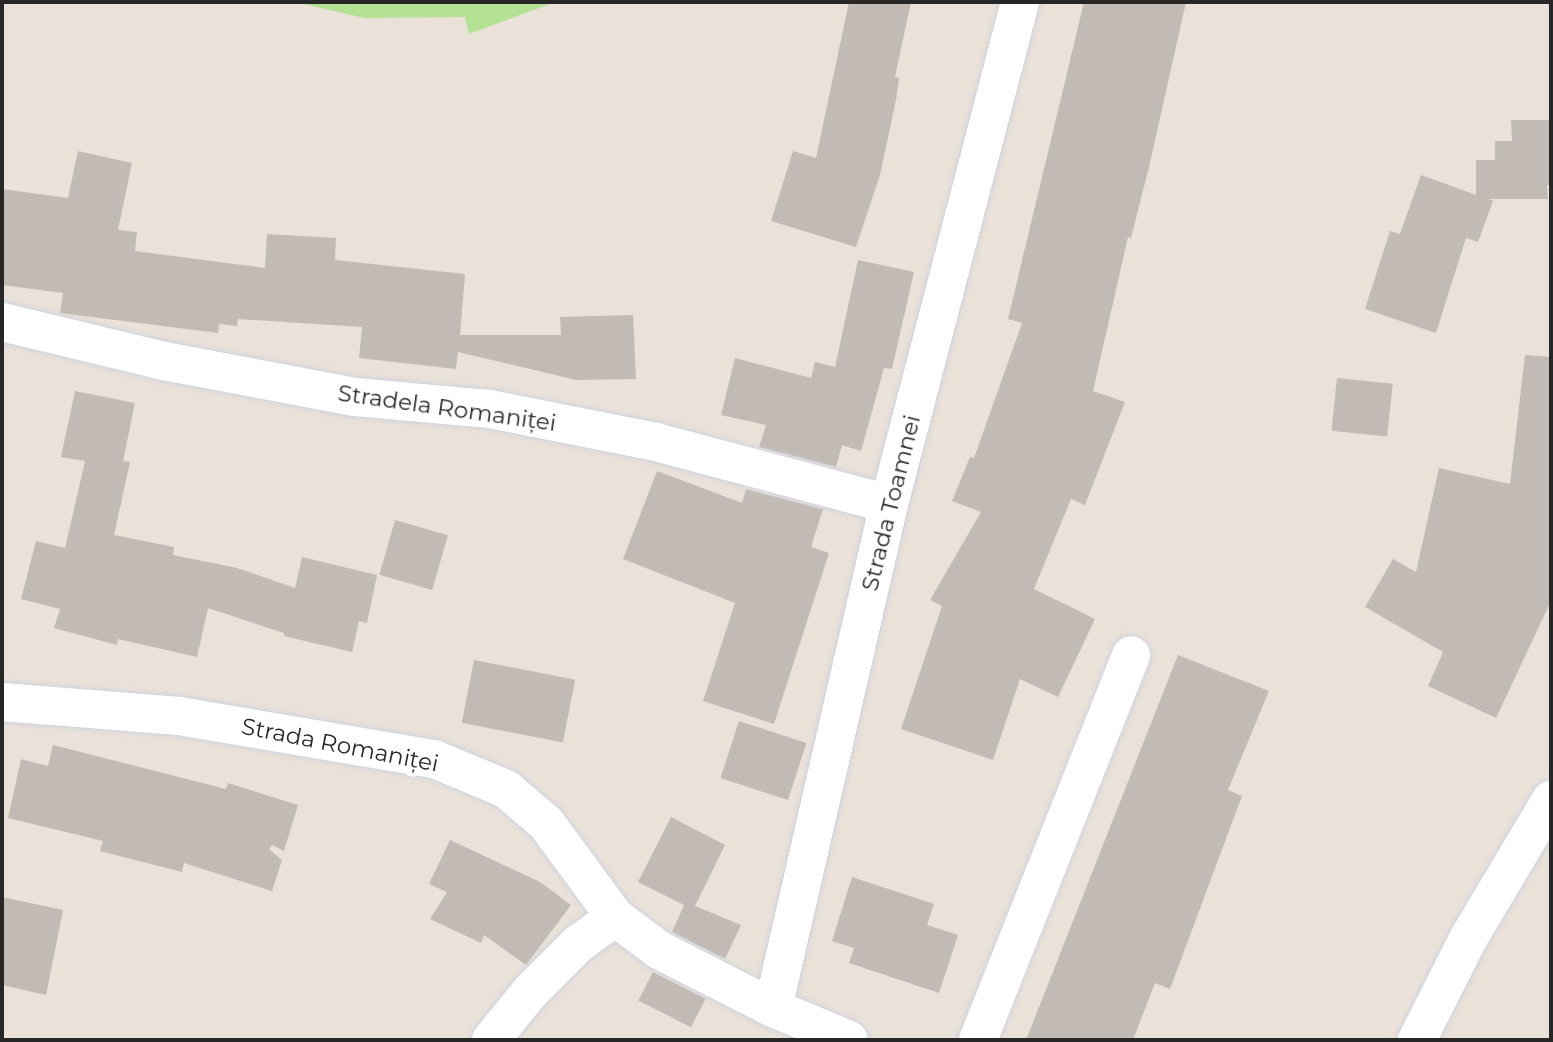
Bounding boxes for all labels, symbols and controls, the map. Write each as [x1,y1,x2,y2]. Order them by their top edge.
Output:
street label: Stradela Romaniței [336,379,558,437]
street label: Strada Toamnei [856,412,926,594]
street label: Strada Romaniței [239,712,441,778]

